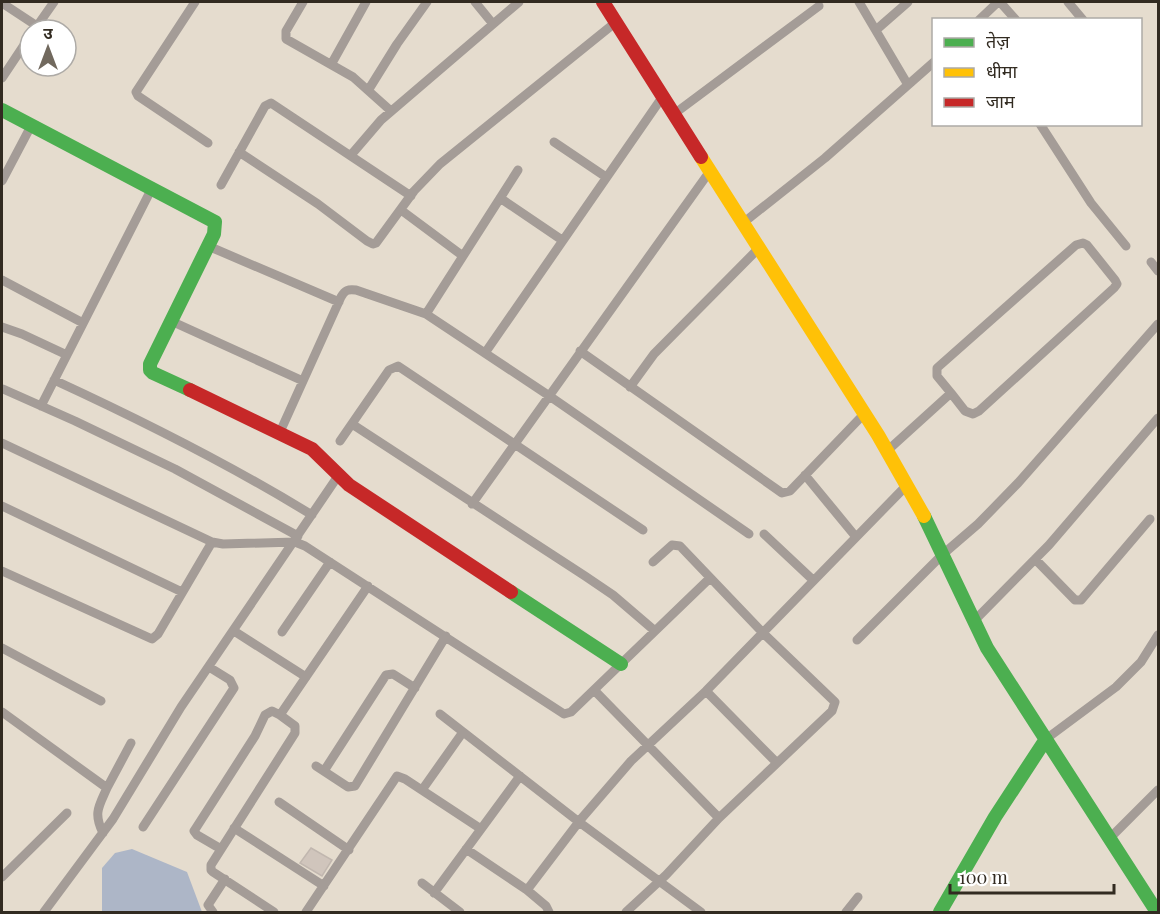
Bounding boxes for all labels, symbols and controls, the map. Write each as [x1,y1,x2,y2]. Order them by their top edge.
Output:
north arrow [18,18,78,78]
legend [932,18,1142,126]
text: उ [43,22,53,43]
text: तेज़ [986,29,1010,53]
text: धीमा [986,59,1017,83]
text: जाम [986,89,1016,113]
scale bar [950,857,1114,895]
text: 100 m [959,865,1008,889]

